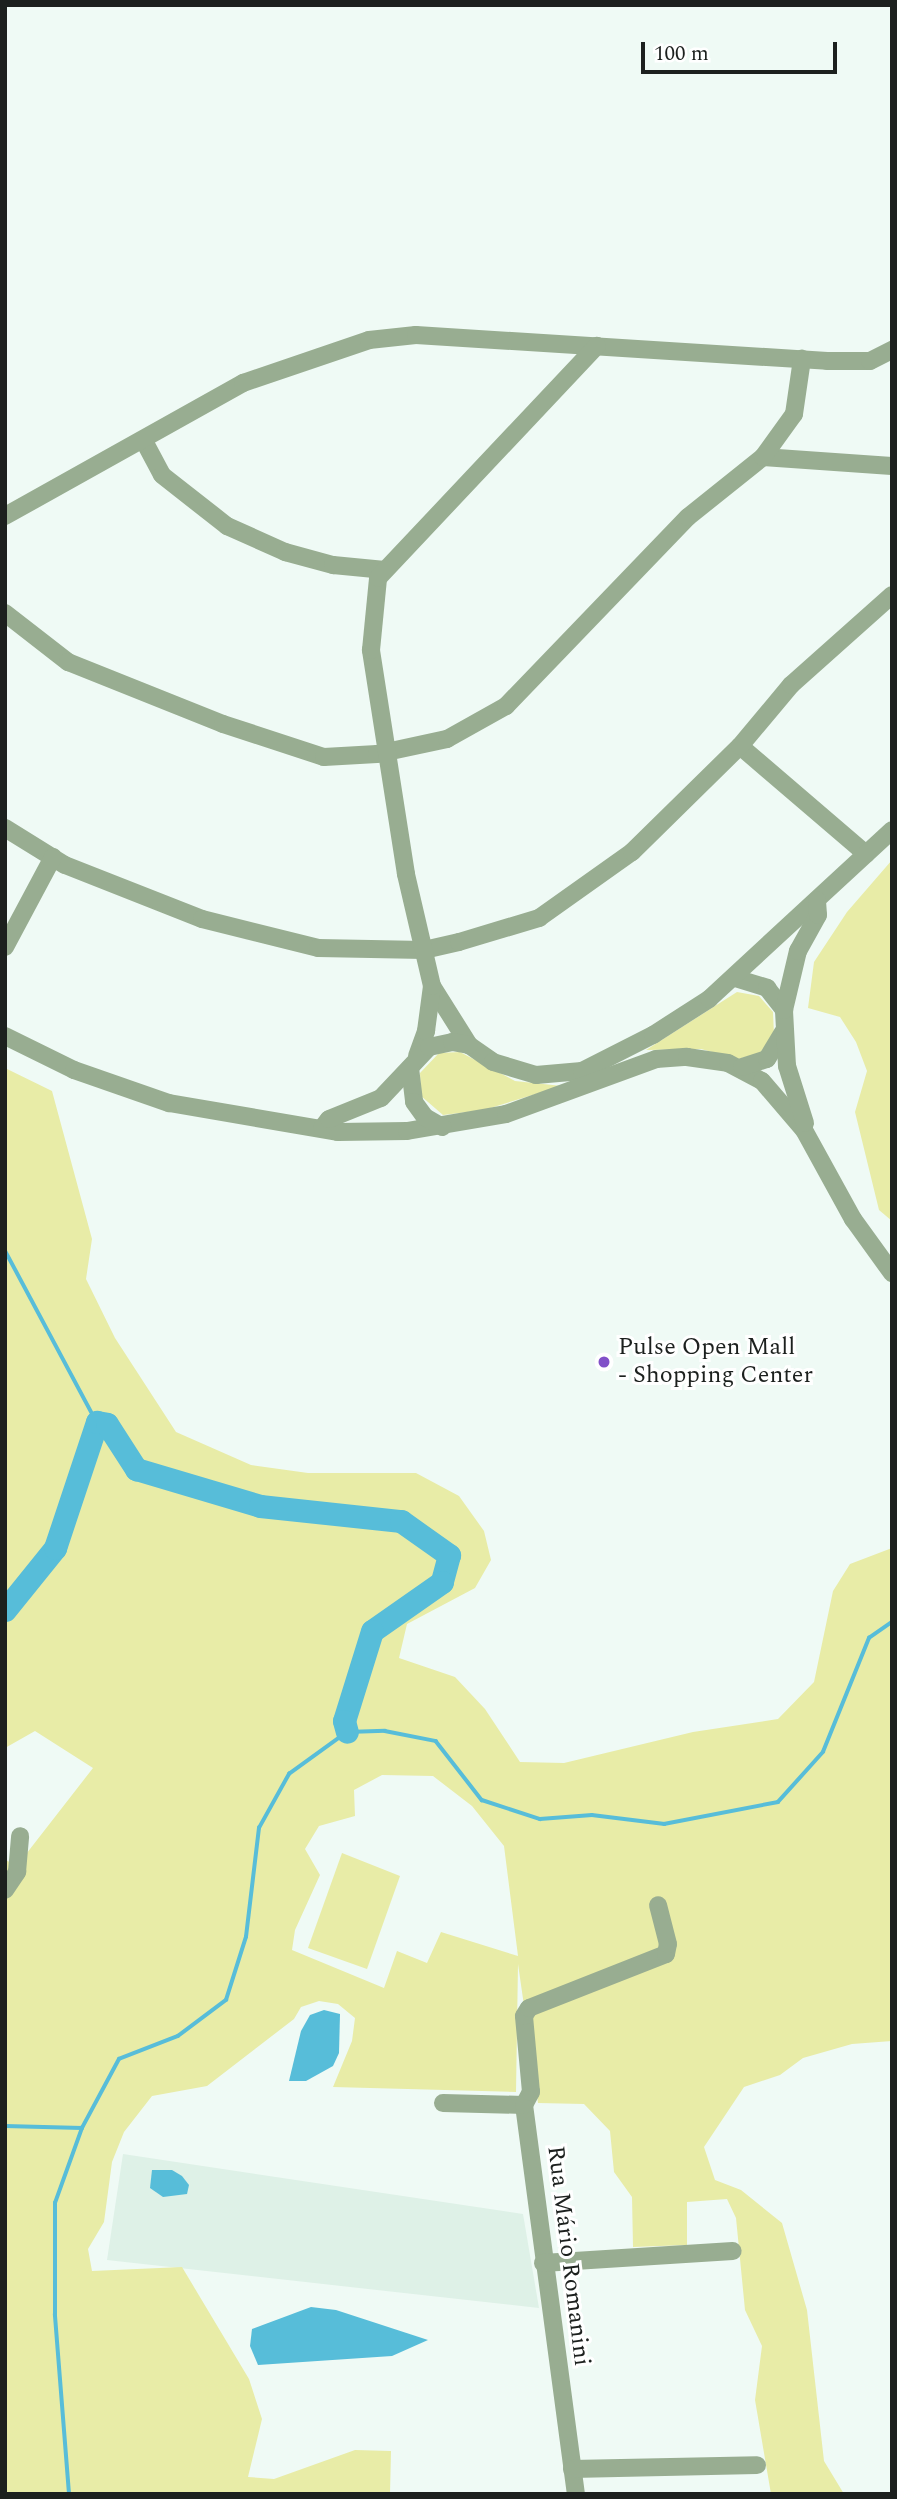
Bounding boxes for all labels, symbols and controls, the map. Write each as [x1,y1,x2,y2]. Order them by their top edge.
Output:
scale bar [645,28,841,72]
text: 100 m [654,38,709,70]
place label: Pulse Open Mall - Shopping Center [618,1334,813,1390]
marker: Pulse Open Mall - Shopping Center [596,1354,612,1370]
street label: Rua Mário Romanini [540,2144,596,2368]

